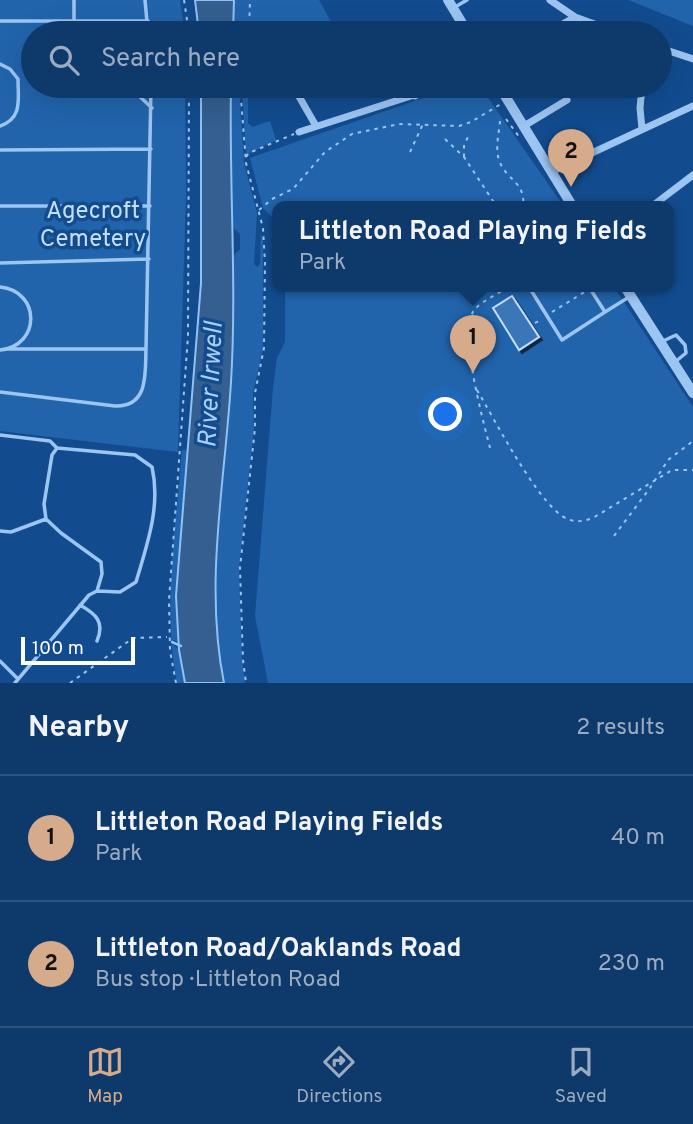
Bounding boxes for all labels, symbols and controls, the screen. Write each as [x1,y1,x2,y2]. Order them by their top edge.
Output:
search box [21,21,672,98]
icon: search [45,41,83,79]
text: Search here [101,43,240,76]
pin: 2 [548,129,594,187]
park label: Agecroft Cemetery [40,197,146,255]
popup [272,201,674,292]
text: Littleton Road Playing Fields [299,216,647,249]
text: Park [299,249,346,278]
pin: 1 [450,315,496,373]
water label: River Irwell [192,320,232,449]
your location [428,397,462,431]
scale bar [21,634,135,666]
text: 100 m [32,637,84,661]
text: Nearby [28,710,129,747]
text: 2 results [576,714,665,743]
text: Littleton Road Playing Fields [95,807,443,840]
text: 1 [46,824,56,853]
text: 40 m [611,824,665,853]
text: Park [95,840,142,869]
text: Littleton Road/Oaklands Road [95,933,462,966]
text: 2 [44,950,58,979]
text: 230 m [598,950,665,979]
text: Bus stop · Littleton Road [95,966,341,995]
tab: Map [86,1043,124,1109]
tab: Directions [296,1043,383,1109]
tab: Saved [555,1043,607,1109]

